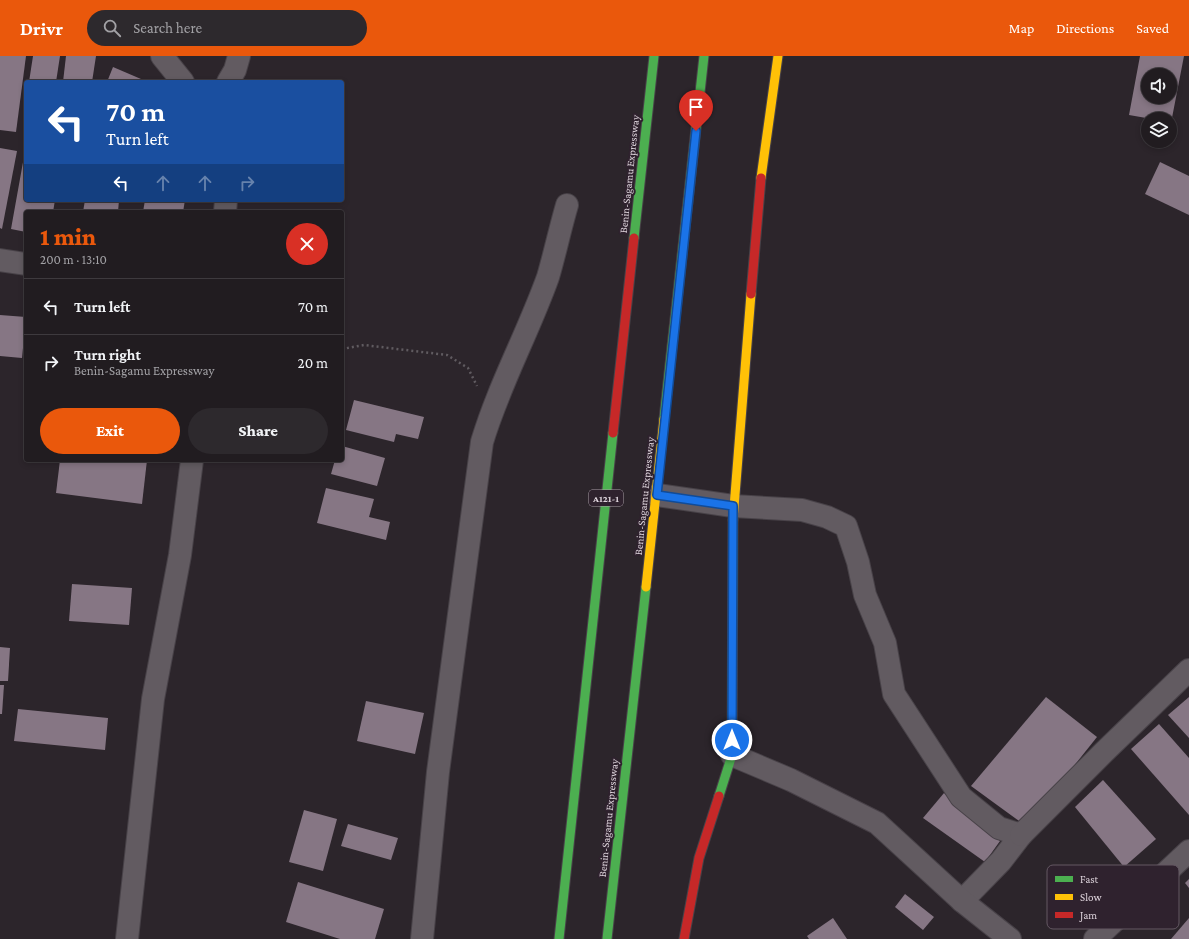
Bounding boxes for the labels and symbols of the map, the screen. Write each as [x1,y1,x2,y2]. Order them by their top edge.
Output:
pin [679,90,713,131]
street label: Benin-Sagamu Expressway [617,113,642,234]
street label: Benin-Sagamu Expressway [632,435,657,556]
road number: A121-1 [589,490,623,506]
position arrow [711,719,753,761]
street label: Benin-Sagamu Expressway [596,757,621,878]
legend [1047,865,1179,929]
text: Fast [1080,873,1099,885]
text: Slow [1080,891,1102,903]
text: Jam [1079,909,1097,922]

